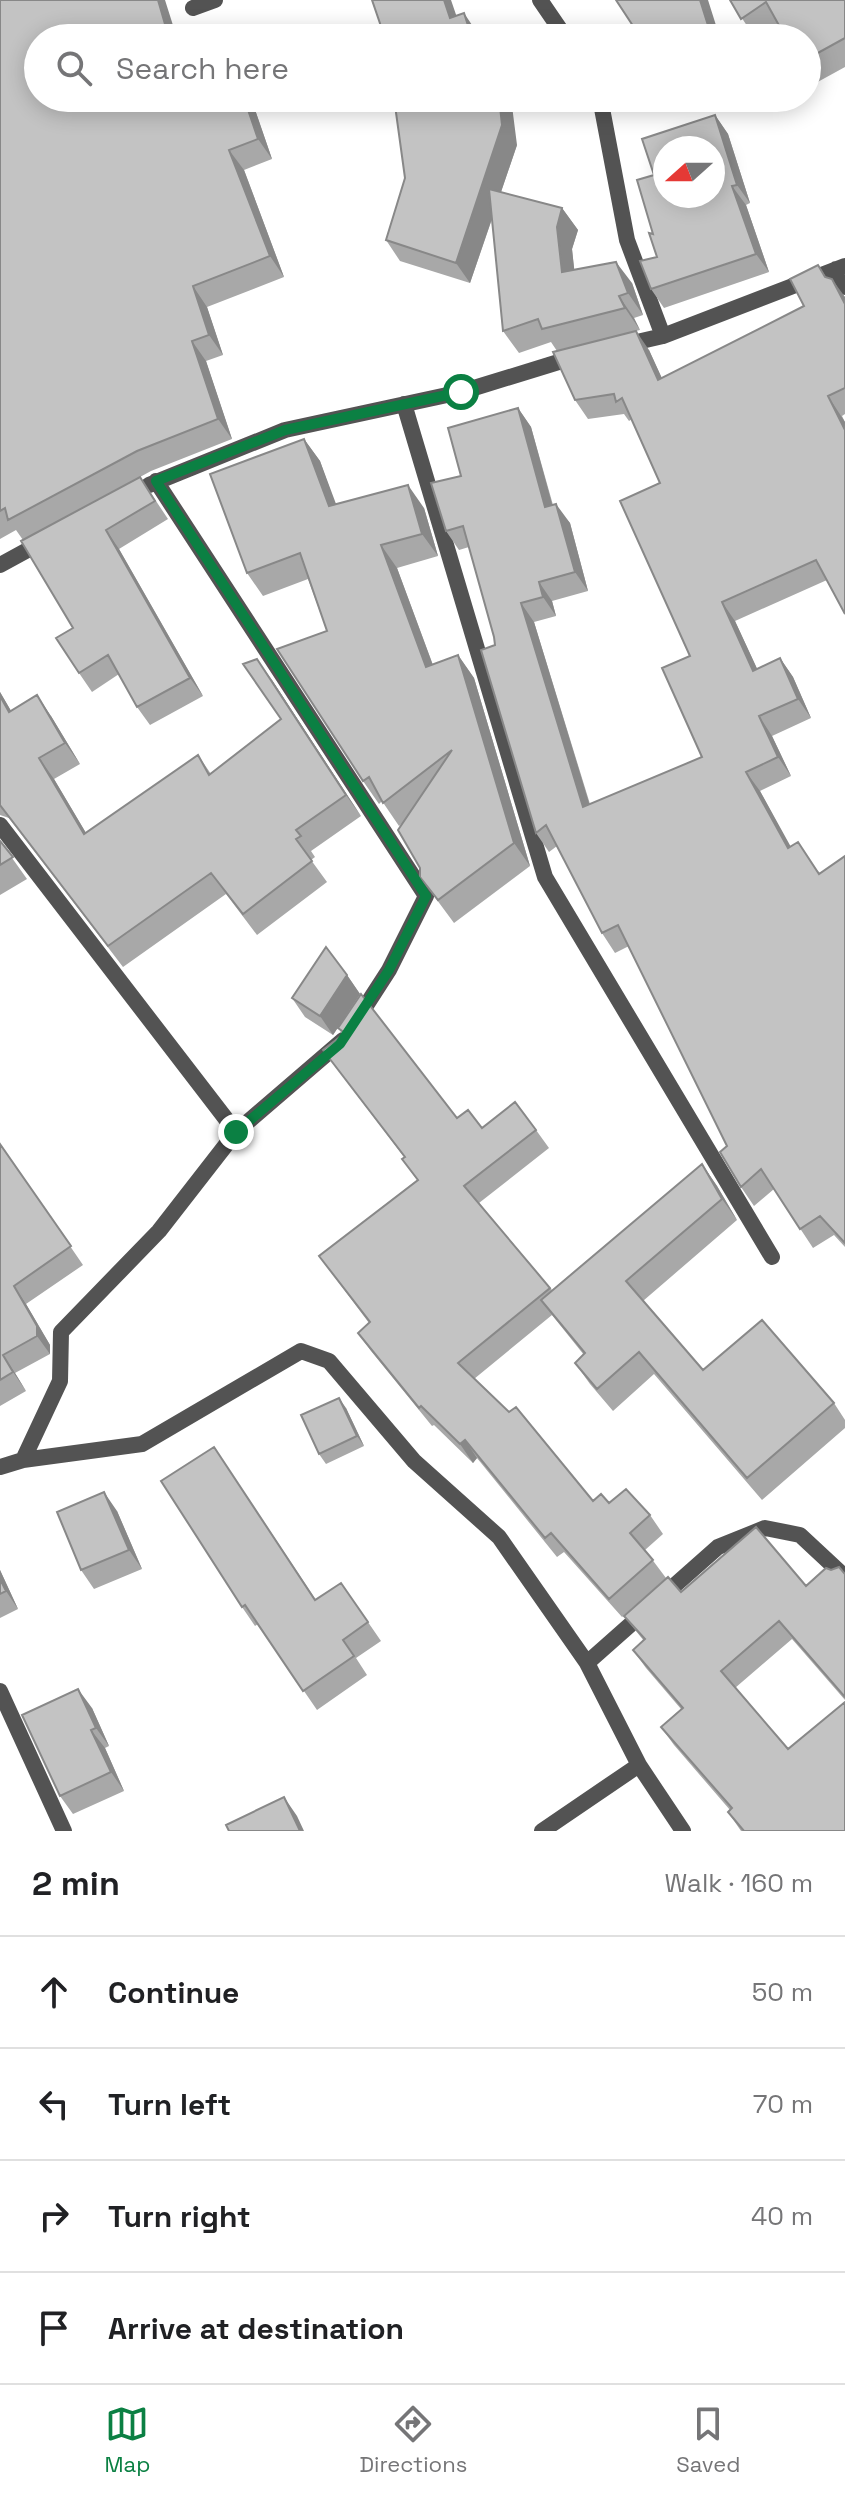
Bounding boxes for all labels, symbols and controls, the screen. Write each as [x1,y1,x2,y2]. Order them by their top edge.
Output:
search box [24,24,821,112]
icon: search [52,46,96,90]
text: Search here [116,49,289,88]
north arrow [653,136,725,208]
route start [443,374,479,410]
route end [218,1114,254,1150]
text: 2 min [32,1862,120,1905]
text: Walk · 160 m [664,1866,813,1900]
icon: ahead [32,1970,76,2014]
text: Continue [108,1973,239,2012]
text: 50 m [752,1975,813,2009]
icon: left [32,2082,76,2126]
text: Turn left [108,2085,231,2124]
text: 70 m [753,2087,813,2121]
icon: right [32,2194,76,2238]
text: Turn right [108,2197,251,2236]
text: 40 m [751,2199,813,2233]
icon: arrive [32,2306,76,2350]
text: Arrive at destination [108,2309,404,2348]
tab: Map [105,2402,150,2478]
tab: Directions [359,2402,467,2478]
tab: Saved [676,2402,740,2478]

